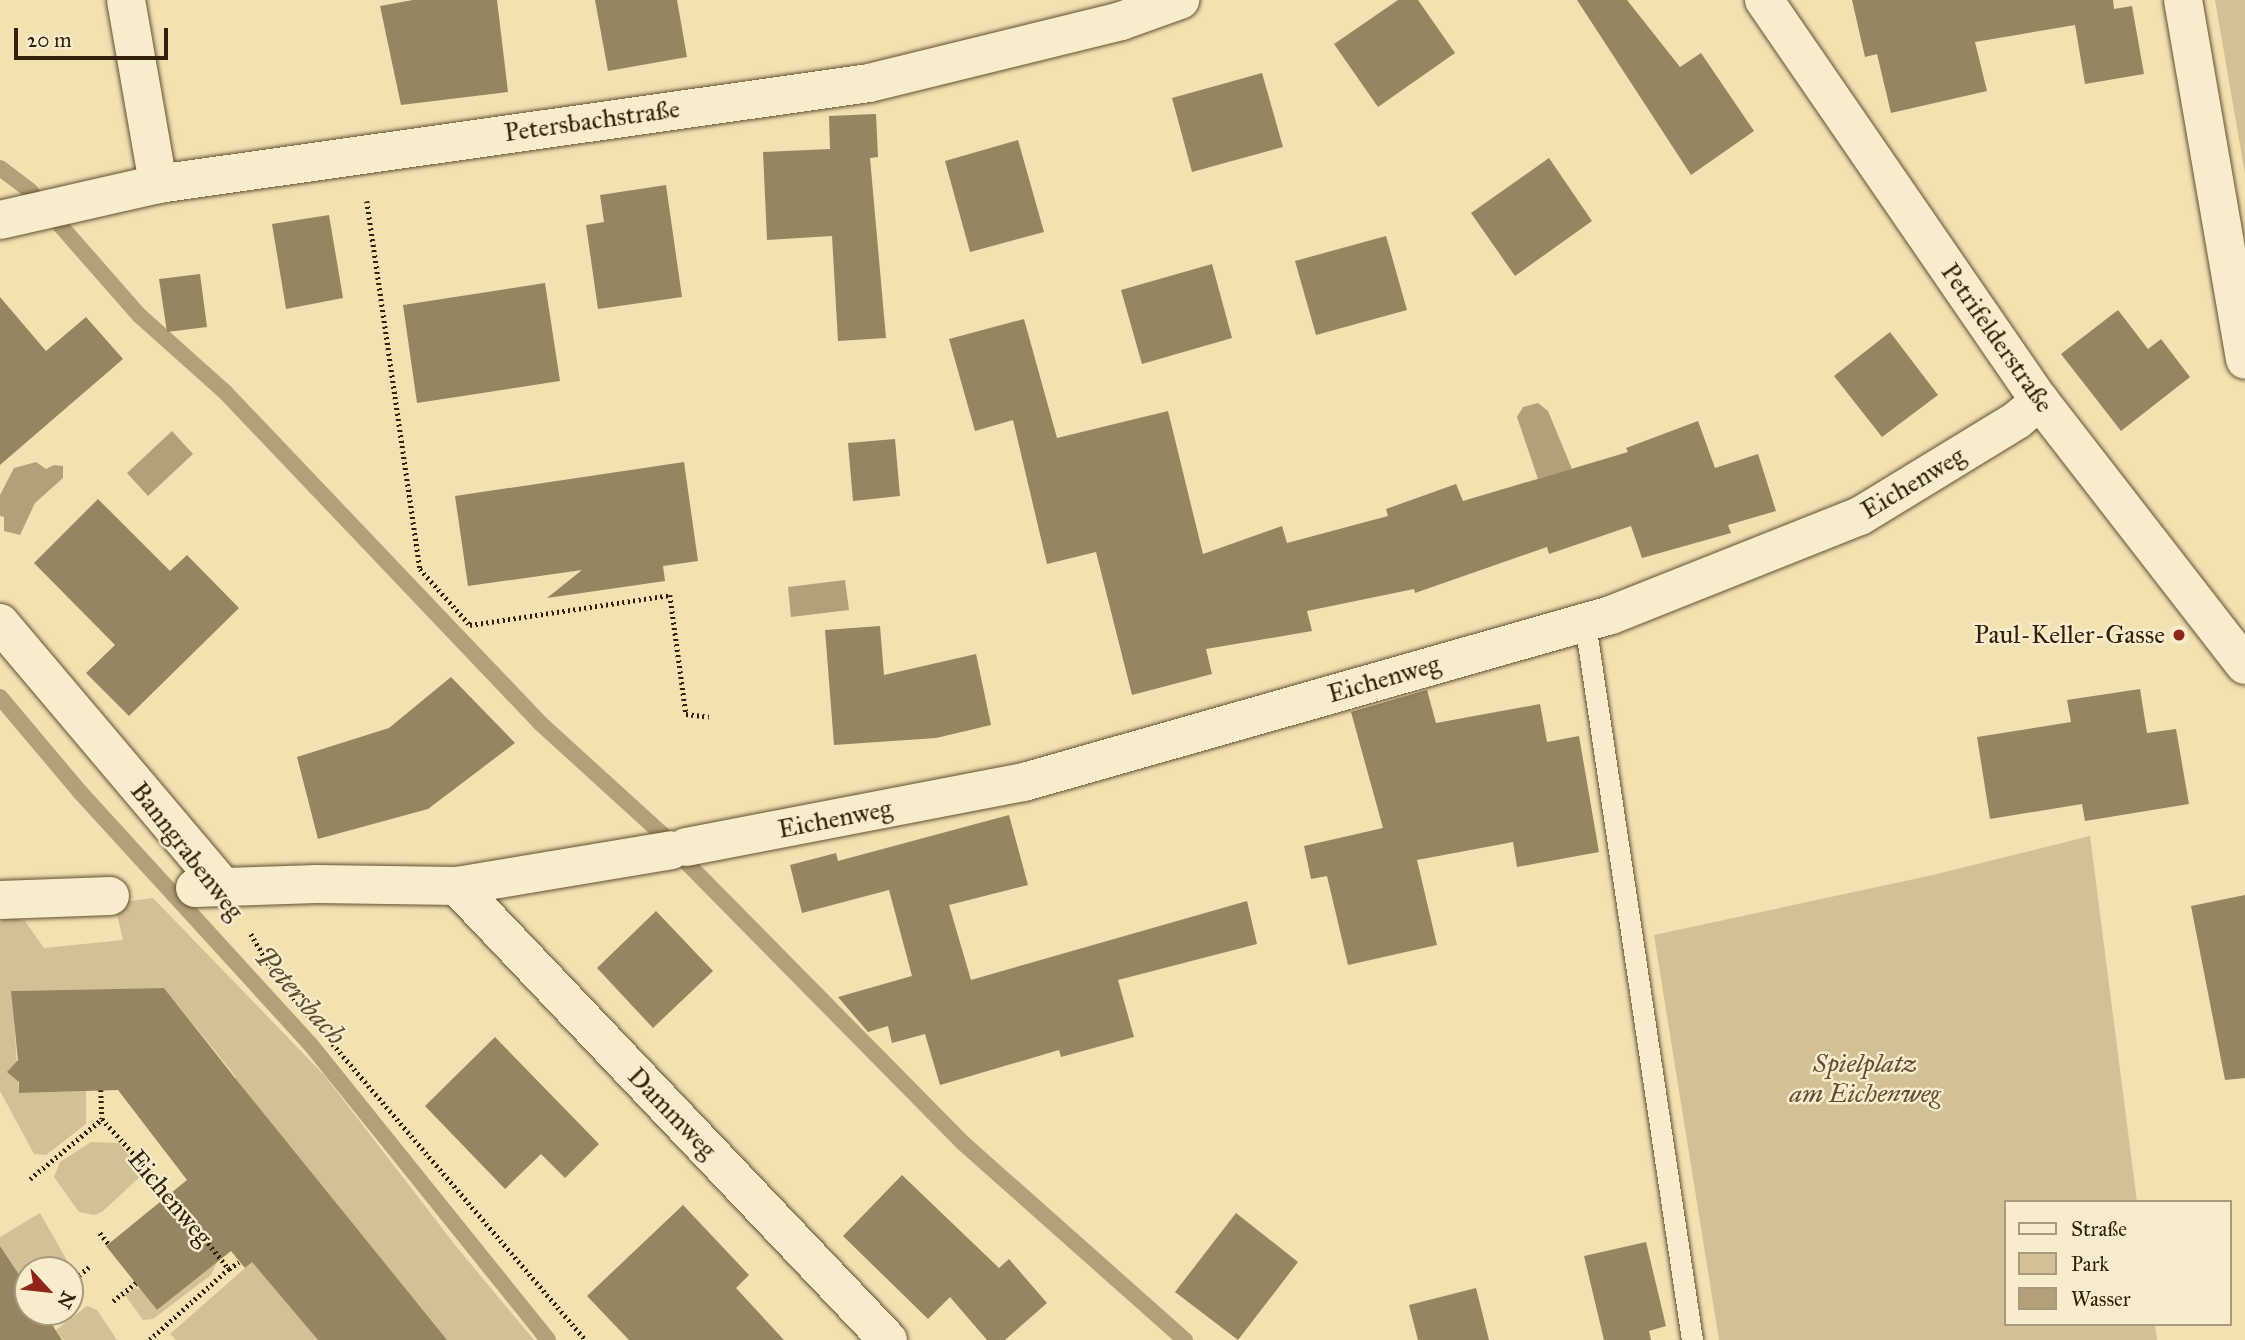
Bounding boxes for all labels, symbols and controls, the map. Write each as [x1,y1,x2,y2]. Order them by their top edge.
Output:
scale bar [18,14,172,58]
text: 20 m [27,27,72,53]
street label: Petersbachstraße [502,93,682,149]
street label: Petrifelderstraße [1934,257,2060,419]
street label: Eichenweg [1856,440,1970,526]
place label: Paul-Keller-Gasse [1974,619,2165,651]
marker: Paul-Keller-Gasse [2171,627,2187,643]
street label: Eichenweg [1324,648,1444,710]
street label: Banngrabenweg [124,776,250,926]
street label: Eichenweg [775,793,895,845]
water label: Petersbach [247,940,353,1052]
park label: Spielplatz am Eichenweg [1790,1048,1940,1110]
street label: Dammweg [621,1061,723,1165]
street label: Eichenweg [121,1144,219,1252]
legend [2004,1200,2231,1326]
text: Straße [2071,1216,2127,1242]
text: Park [2071,1251,2109,1277]
north arrow [14,1256,84,1326]
text: Wasser [2071,1286,2131,1312]
text: N [52,1287,80,1312]

